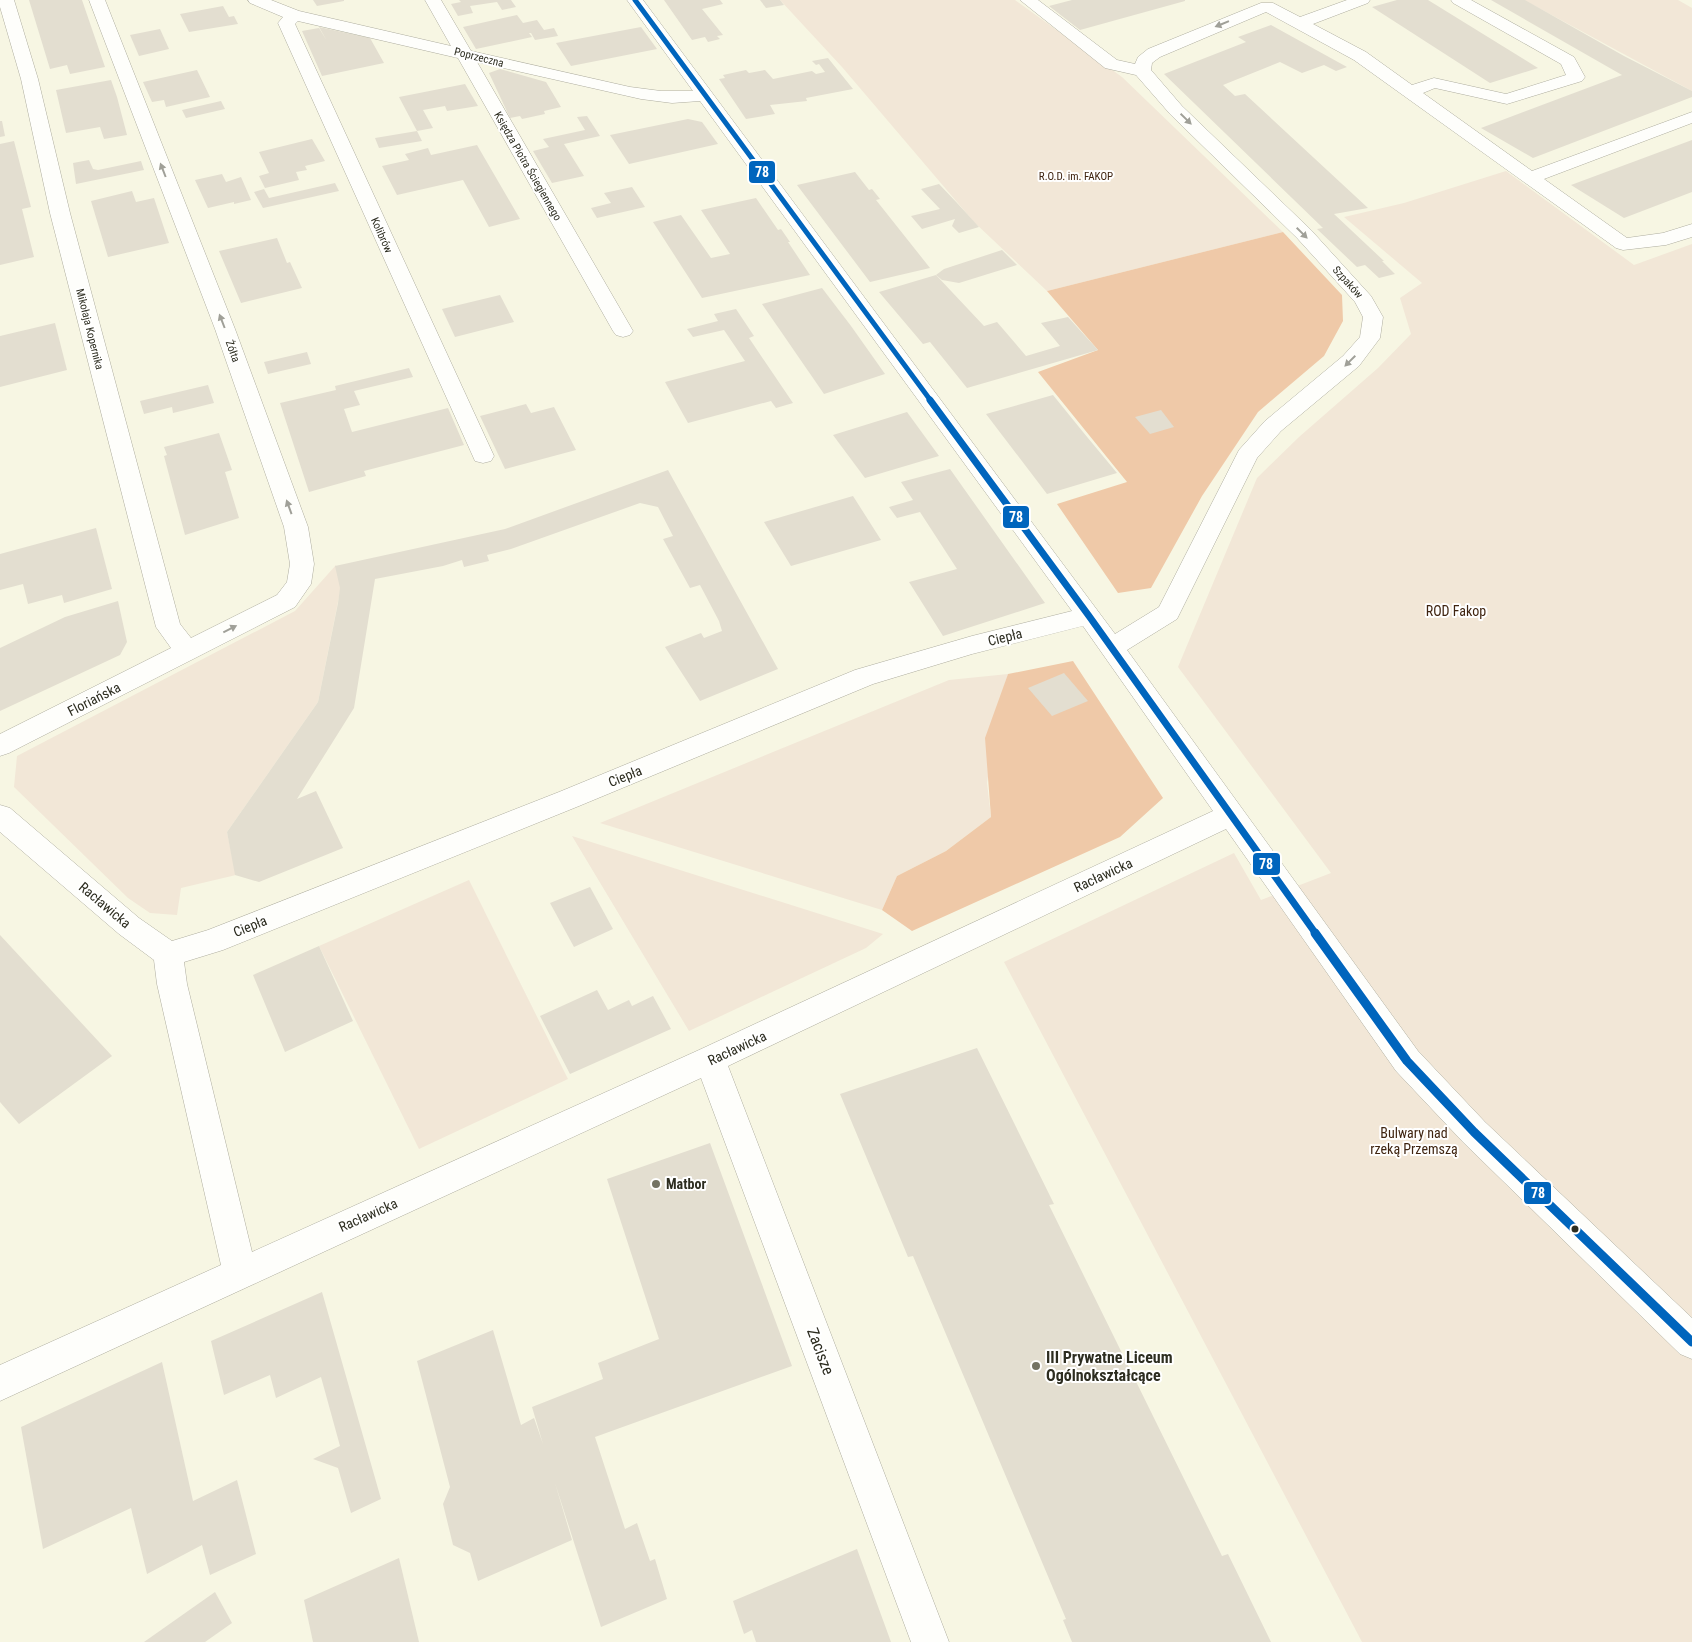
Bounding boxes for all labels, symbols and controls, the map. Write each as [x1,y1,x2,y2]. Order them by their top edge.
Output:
one-way arrow [1215,21,1229,29]
street label: Poprzeczna [453,45,505,70]
street label: Księdza Piotra Ściegiennego [491,110,564,223]
one-way arrow [1180,113,1192,125]
line badge: 78 [748,160,776,184]
one-way arrow [159,162,166,177]
text: 78 [755,164,769,180]
park label: R.O.D. im. FAKOP [1039,170,1113,183]
street label: Kolibrów [368,215,395,255]
one-way arrow [1296,226,1308,238]
street label: Szpaków [1330,264,1365,301]
street label: Mikołaja Kopernika [73,287,106,371]
one-way arrow [218,313,226,328]
street label: Żółta [223,338,242,364]
one-way arrow [1344,355,1356,367]
one-way arrow [285,499,293,514]
line badge: 78 [1002,505,1030,529]
text: 78 [1009,509,1023,525]
park label: ROD Fakop [1426,603,1486,619]
one-way arrow [223,625,238,633]
street label: Ciepła [986,625,1024,649]
street label: Floriańska [65,679,123,719]
street label: Ciepła [606,762,644,790]
line badge: 78 [1252,852,1281,876]
street label: Racławicka [1071,855,1135,895]
text: 78 [1259,856,1273,872]
street label: Racławicka [76,879,134,931]
street label: Ciepła [231,912,269,940]
street label: Racławicka [705,1028,769,1068]
park label: Bulwary nad rzeką Przemszą [1370,1125,1458,1157]
place label: Matbor [666,1176,706,1192]
marker: Matbor [650,1178,662,1190]
line badge: 78 [1523,1181,1552,1205]
text: 78 [1531,1185,1545,1201]
street label: Racławicka [336,1195,400,1235]
unlabelled marker [1570,1224,1580,1234]
street label: Zacisze [803,1325,838,1377]
place label: III Prywatne Liceum Ogólnokształcące [1046,1348,1173,1385]
marker: III Prywatne Liceum Ogólnokształcące [1030,1360,1042,1372]

